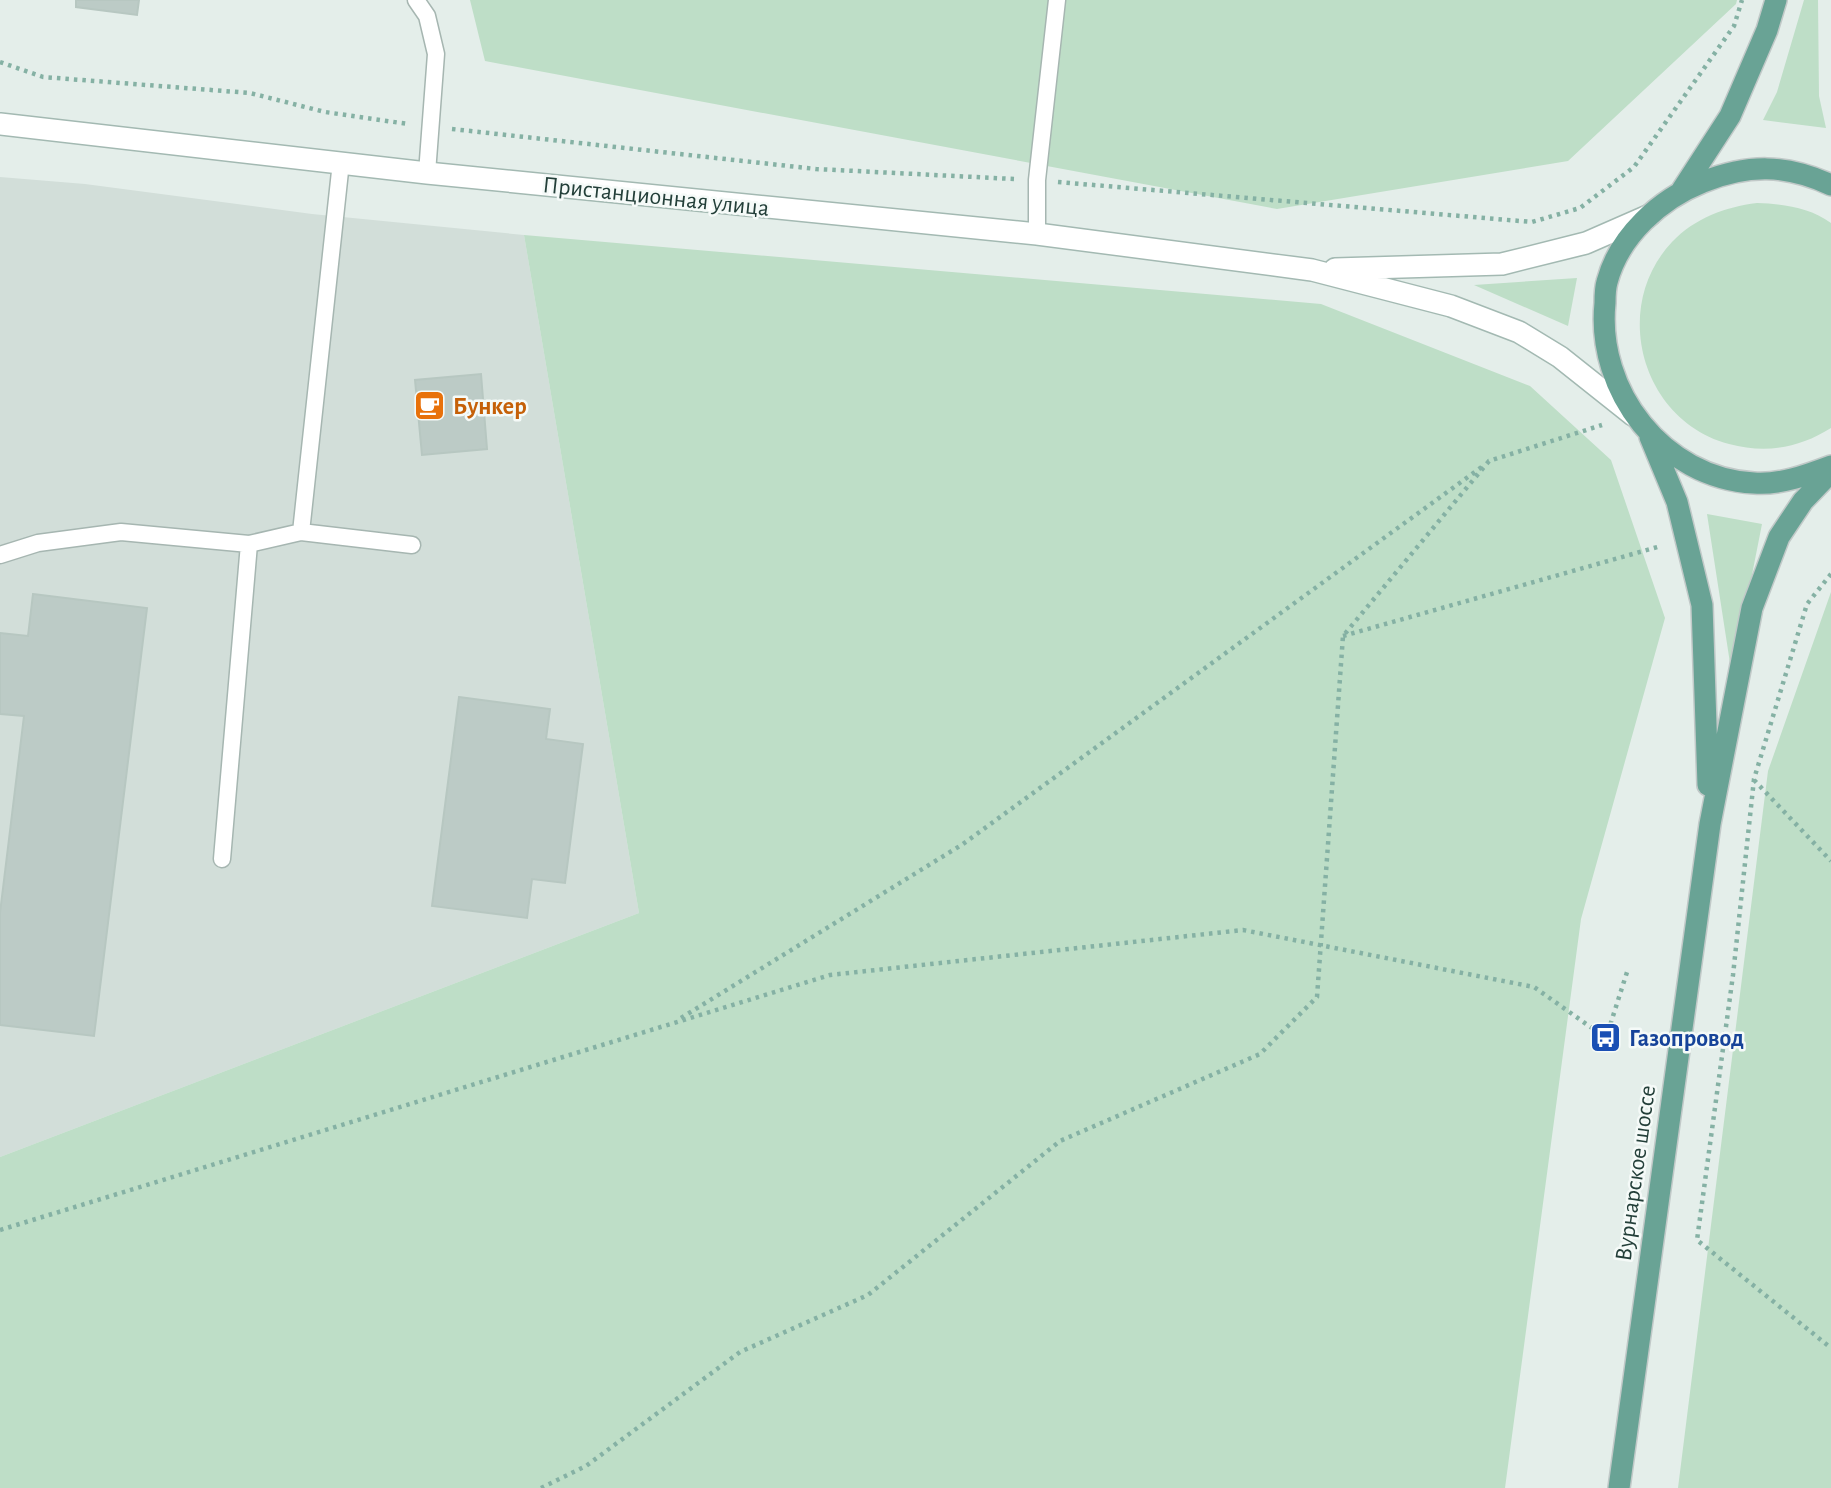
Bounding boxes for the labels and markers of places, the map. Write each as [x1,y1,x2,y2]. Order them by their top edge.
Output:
cafe icon: Бункер [413,389,447,423]
place label: Бункер [453,395,527,419]
bus stop icon: Газопровод [1589,1021,1623,1055]
place label: Газопровод [1629,1027,1744,1051]

